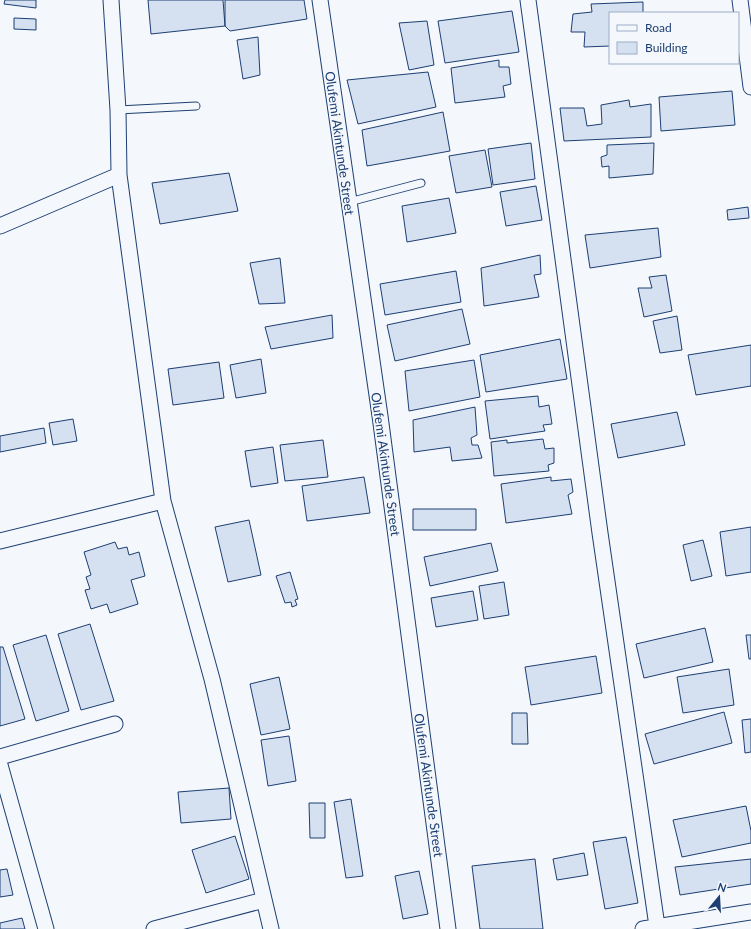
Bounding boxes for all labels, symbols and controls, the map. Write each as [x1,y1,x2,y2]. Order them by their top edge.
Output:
legend [609,12,739,64]
text: Road [645,20,672,35]
text: Building [645,40,688,55]
street label: Olufemi Akintunde Street [322,70,358,216]
street label: Olufemi Akintunde Street [368,391,404,537]
street label: Olufemi Akintunde Street [411,712,447,858]
north arrow [699,877,739,917]
text: N [716,880,728,895]

